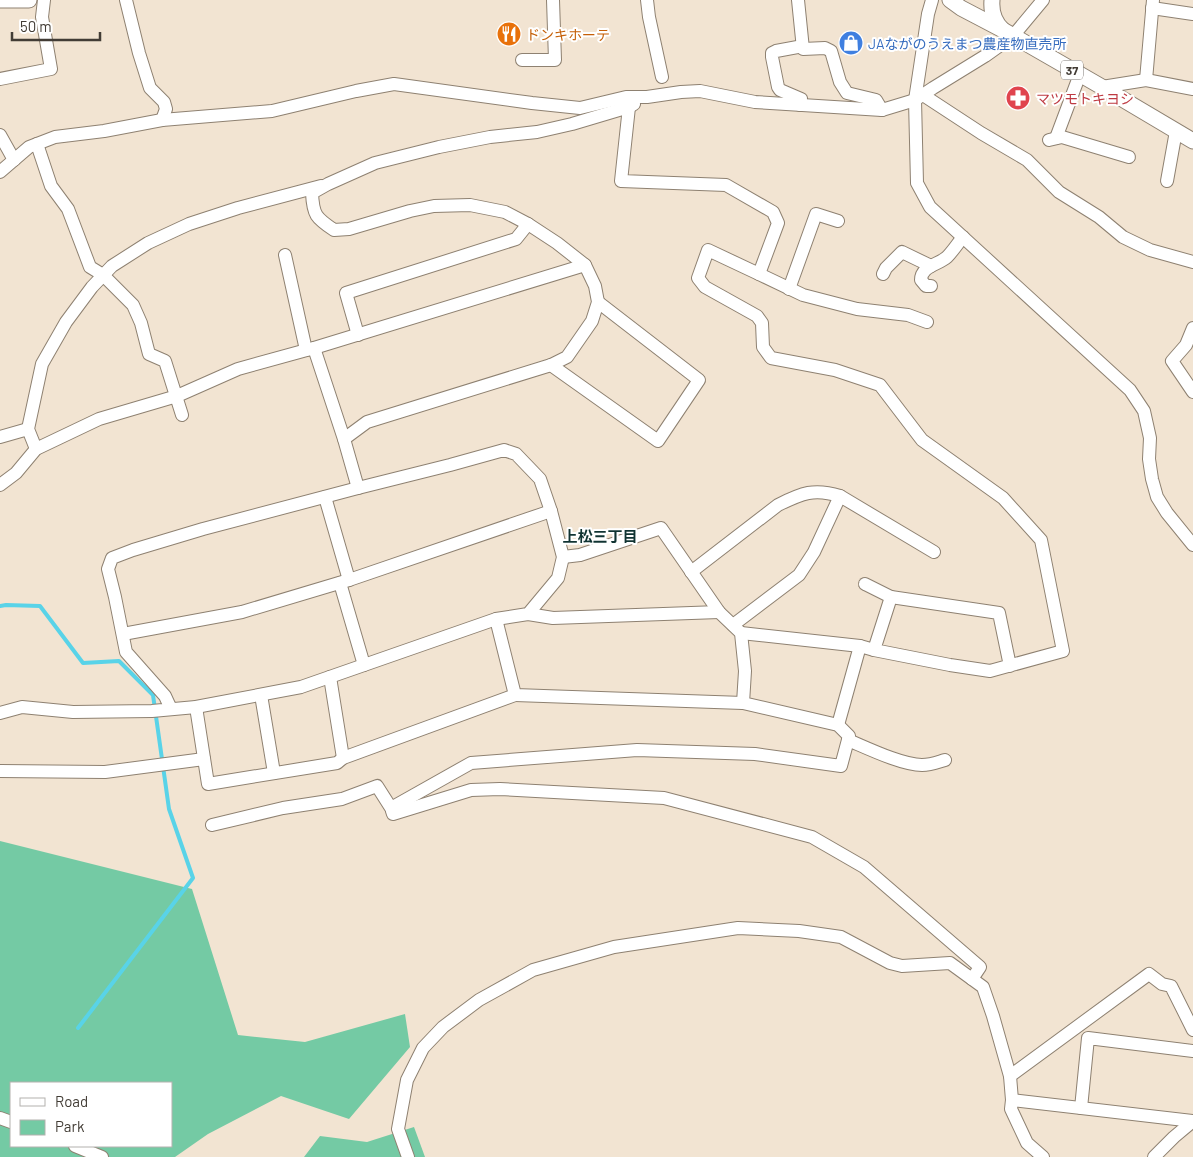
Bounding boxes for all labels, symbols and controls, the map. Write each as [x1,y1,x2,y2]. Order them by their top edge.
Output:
scale bar [12,10,100,42]
text: 50 m [20,17,52,35]
restaurant icon: ドンキホーテ [496,21,522,47]
place label: ドンキホーテ [526,26,610,43]
shop icon: JAながのうえまつ農産物直売所 [838,30,864,56]
place label: JAながのうえまつ農産物直売所 [868,35,1066,52]
road number: 37 [1061,60,1083,80]
pharmacy icon: マツモトキヨシ [1005,85,1031,111]
place label: マツモトキヨシ [1036,90,1134,107]
district label: 上松三丁目 [562,527,638,545]
legend [10,1082,172,1147]
text: Road [55,1092,88,1110]
text: Park [55,1117,85,1135]

